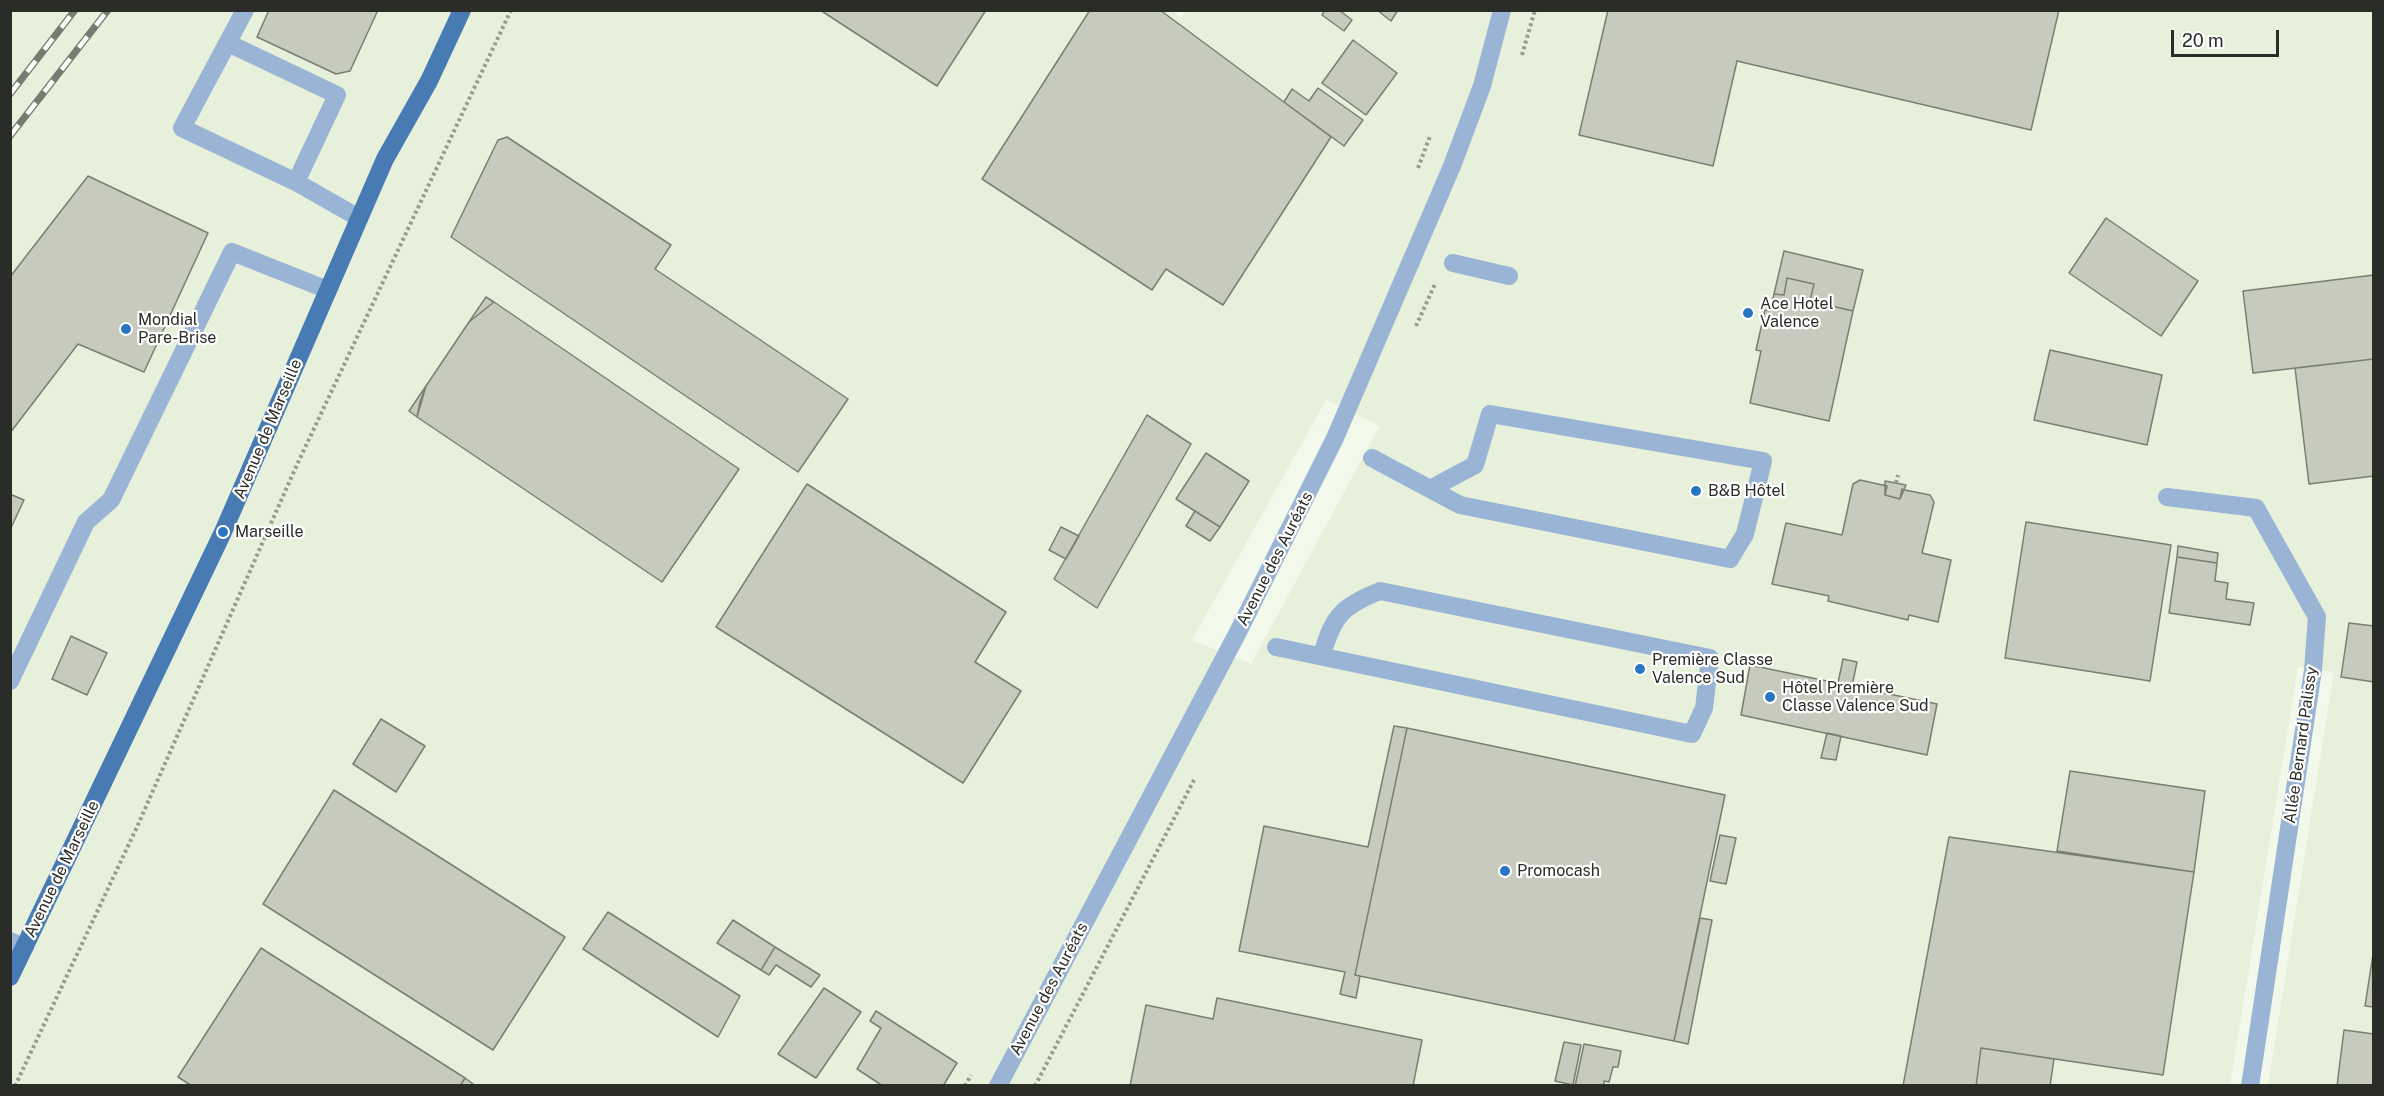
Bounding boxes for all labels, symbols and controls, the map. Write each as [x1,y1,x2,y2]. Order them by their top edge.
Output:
scale bar [2174,18,2282,56]
text: 20 m [2182,30,2224,51]
place label: Ace Hotel Valence [1760,294,1833,332]
marker: Ace Hotel Valence [1741,306,1755,320]
place label: Mondial Pare-Brise [138,310,216,348]
marker: Mondial Pare-Brise [119,322,133,336]
street label: Avenue de Marseille [230,356,306,502]
place label: B&B Hôtel [1708,481,1785,501]
marker: B&B Hôtel [1689,484,1703,498]
street label: Avenue des Auréats [1233,489,1317,629]
place label: Marseille [235,522,304,542]
marker: Marseille [216,525,230,539]
place label: Première Classe Valence Sud [1652,650,1773,688]
marker: Première Classe Valence Sud [1633,662,1647,676]
street label: Allée Bernard Palissy [2280,665,2322,825]
place label: Hôtel Première Classe Valence Sud [1782,678,1928,716]
marker: Hôtel Première Classe Valence Sud [1763,690,1777,704]
street label: Avenue de Marseille [21,797,103,941]
place label: Promocash [1517,861,1600,881]
marker: Promocash [1498,864,1512,878]
street label: Avenue des Auréats [1006,919,1092,1059]

